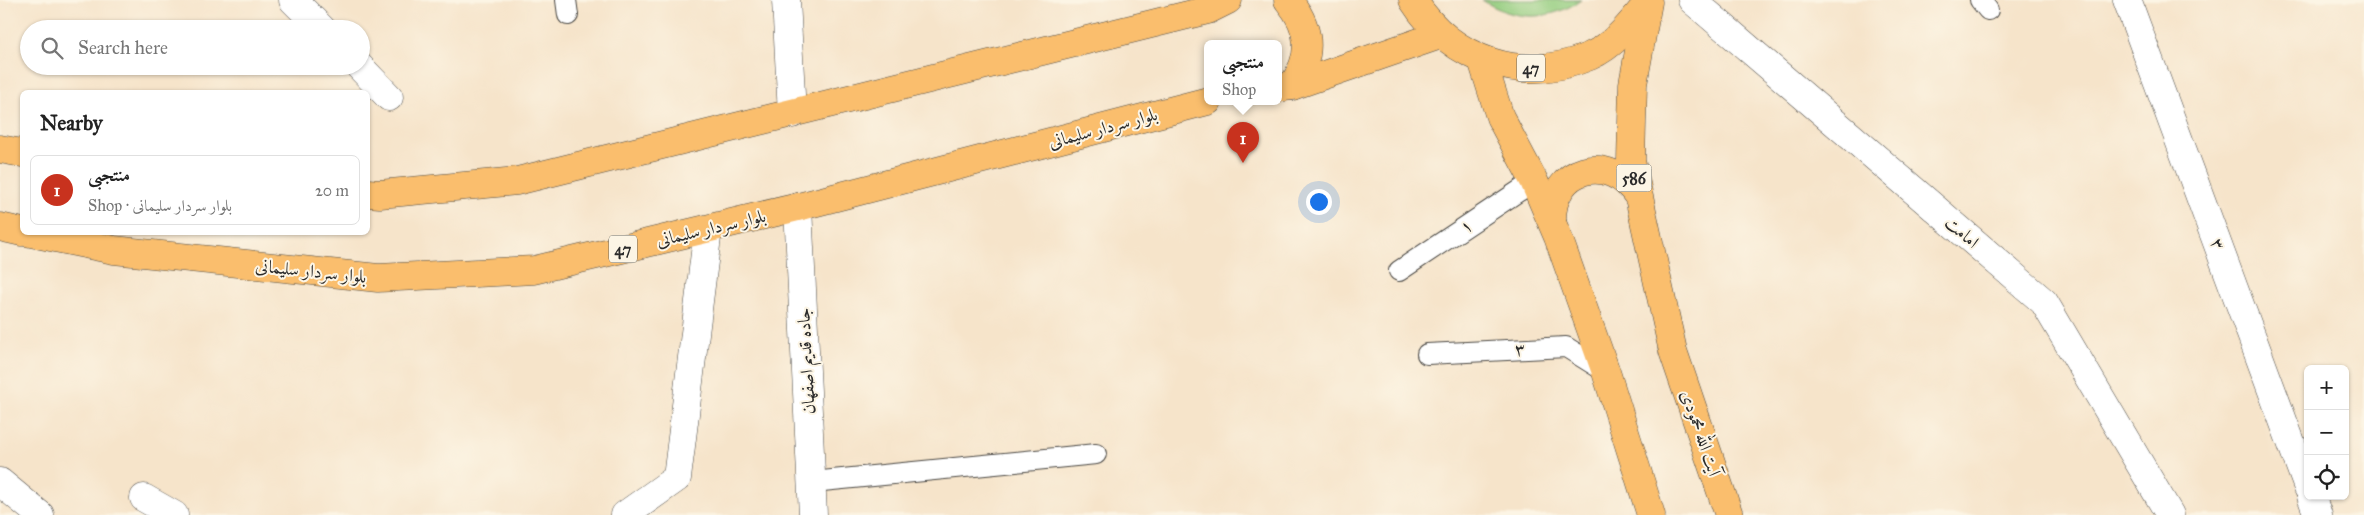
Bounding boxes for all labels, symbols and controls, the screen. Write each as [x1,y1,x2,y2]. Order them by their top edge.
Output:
search box [20,20,370,75]
icon: search [38,34,66,62]
text: Search here [78,36,168,59]
popup [1204,40,1282,105]
text: منتجبی [1222,50,1264,73]
road number: 47 [1517,54,1545,82]
text: Shop [1222,80,1256,99]
street label: بلوار سردار سلیمانی [1046,103,1160,154]
text: Nearby [40,110,103,136]
pin: 1 [1227,122,1259,163]
text: منتجبی [88,163,130,186]
road number: 586 [1616,164,1652,192]
text: 1 [54,181,60,200]
text: 20 m [315,181,349,200]
your location [1306,189,1332,215]
text: Shop · بلوار سردار سلیمانی [88,196,232,215]
street label: بلوار سردار سلیمانی [654,205,768,252]
street label: امامت [1940,211,1984,253]
street label: ۱ [1455,214,1477,238]
road number: 47 [609,235,637,262]
street label: ۳ [2206,235,2230,253]
street label: بلوار سردار سلیمانی [254,254,368,289]
street label: جاده قدیم اصفهان [792,307,825,415]
street label: ۳ [1514,338,1526,360]
map controls [2304,365,2349,500]
button: + [2304,365,2349,410]
street label: آیت الله محمودی [1675,386,1729,481]
button: − [2304,410,2349,455]
button: locate [2304,455,2349,500]

